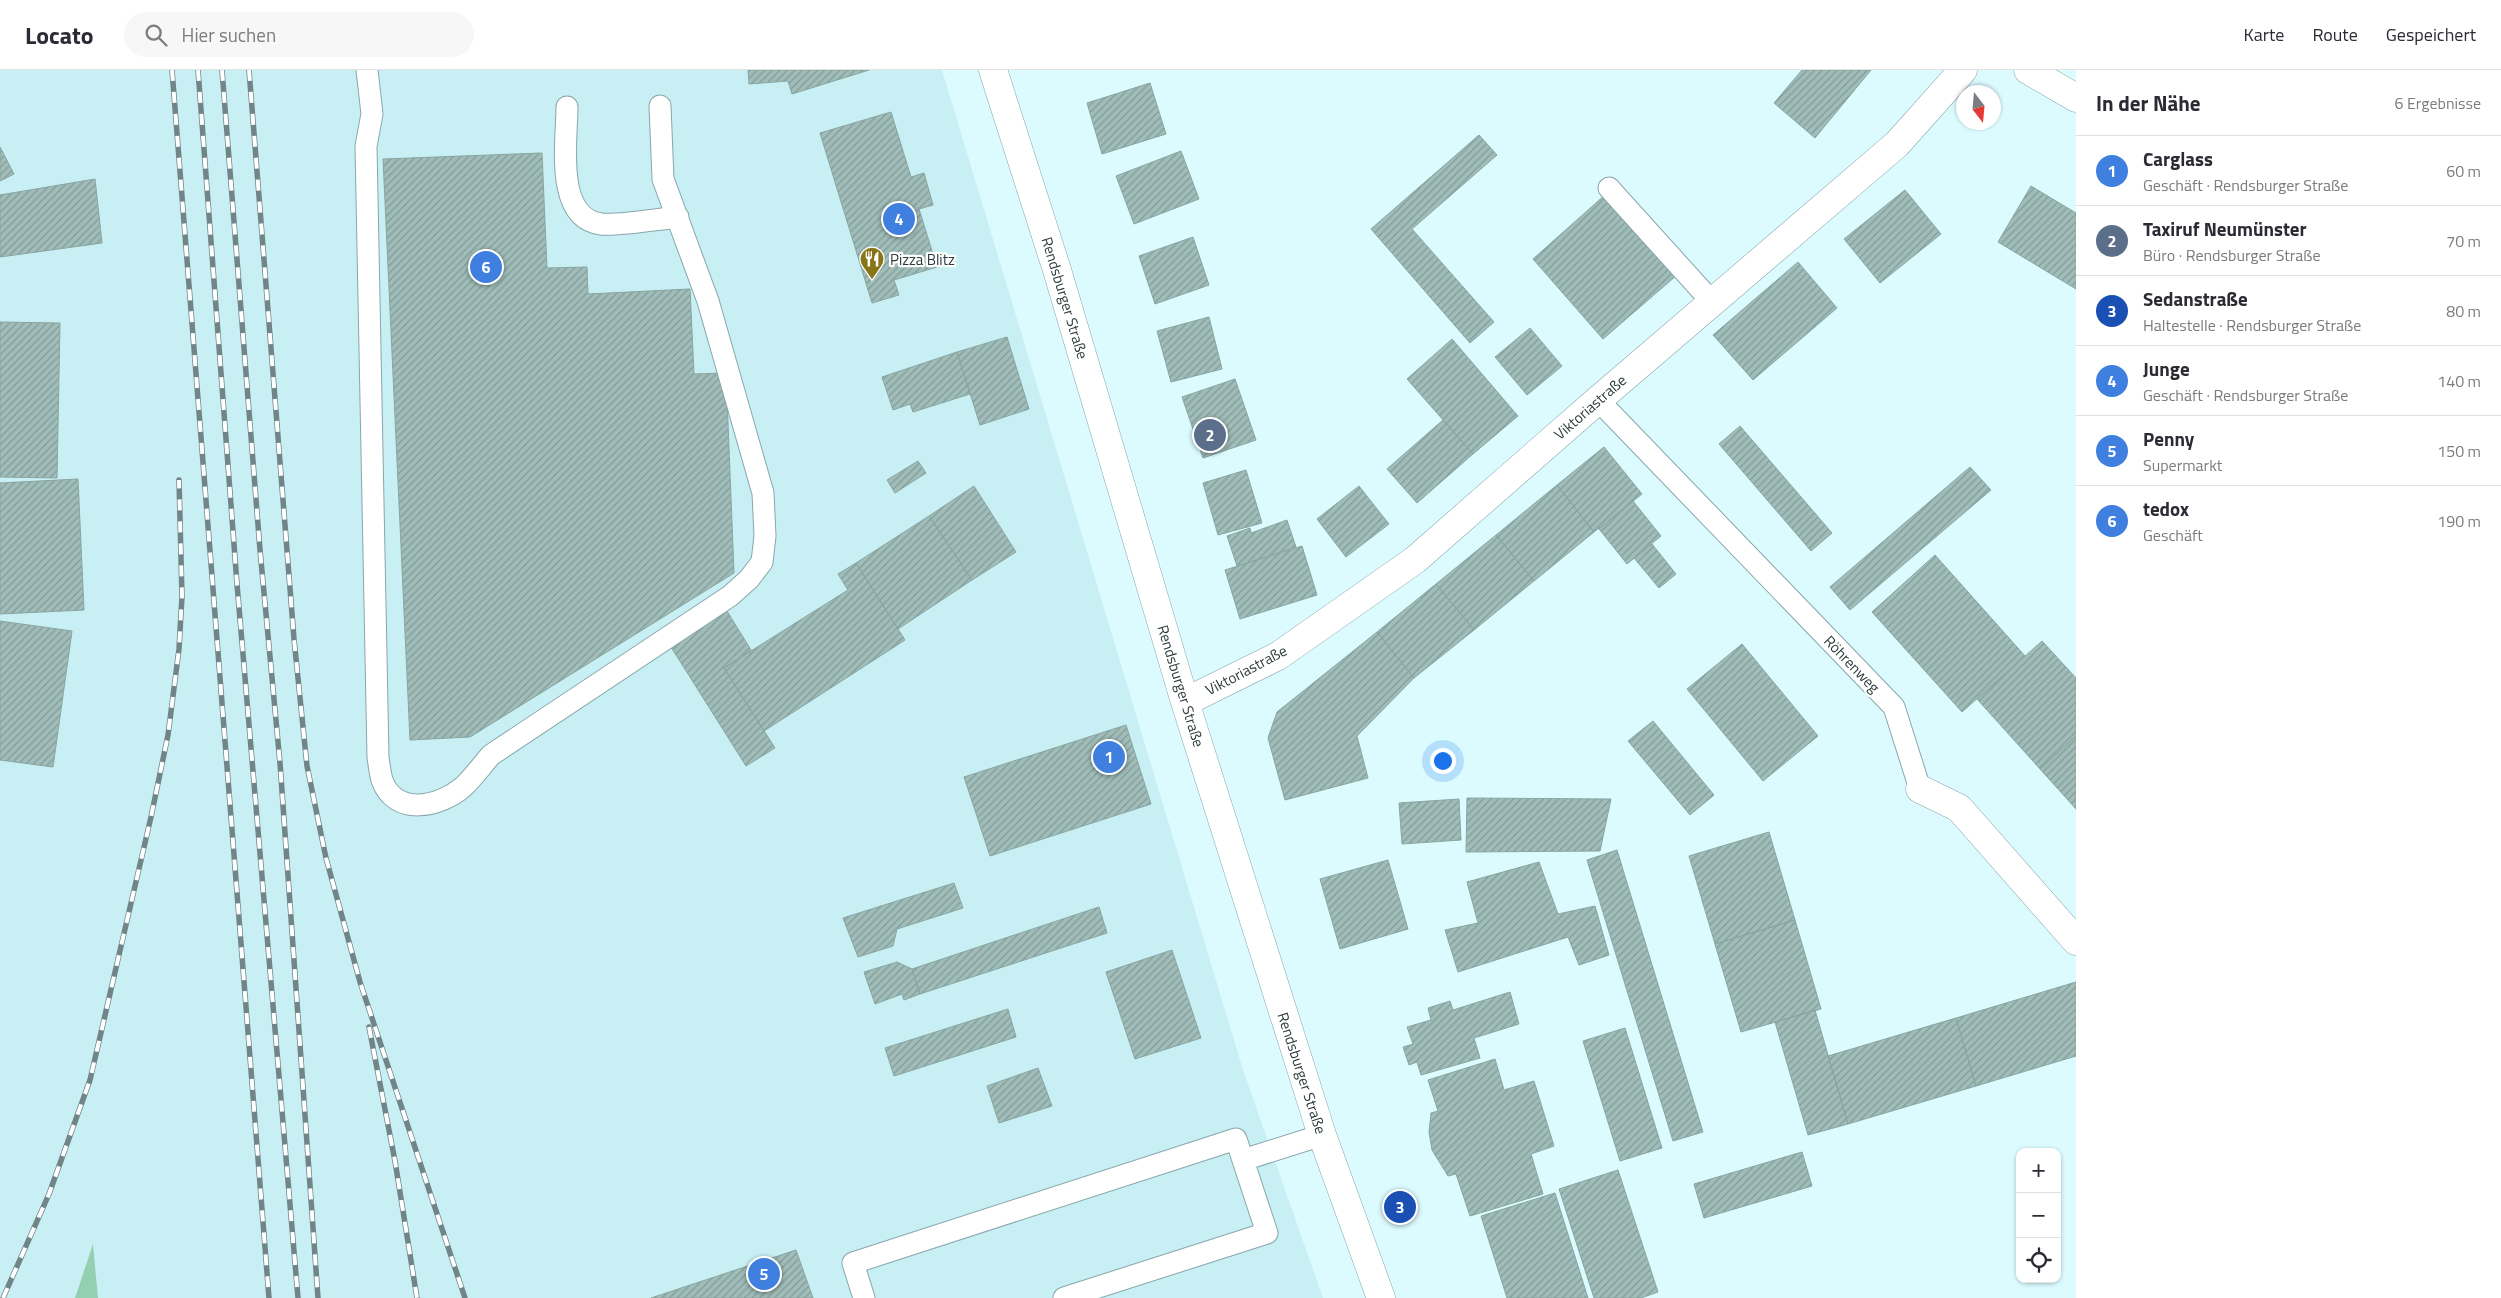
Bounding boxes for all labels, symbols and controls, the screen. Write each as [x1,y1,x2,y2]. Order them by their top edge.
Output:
search box [124,12,474,57]
text: Locato [25,17,94,53]
text: Hier suchen [182,20,276,49]
icon: search [142,21,170,49]
text: Karte [2243,21,2284,48]
text: Route [2312,21,2358,48]
text: Gespeichert [2386,21,2476,48]
north arrow [1956,85,2001,130]
text: In der Nähe [2096,87,2201,119]
text: 6 Ergebnisse [2394,91,2481,115]
text: Carglass [2143,144,2213,173]
text: 1 [2108,159,2116,183]
text: 60 m [2446,159,2481,183]
text: Geschäft · Rendsburger Straße [2143,173,2348,197]
pin: 4 [883,200,915,238]
text: Taxiruf Neumünster [2143,214,2307,243]
text: 2 [2108,229,2116,253]
text: 70 m [2446,229,2481,253]
street label: Rendsburger Straße [1036,234,1094,362]
text: Büro · Rendsburger Straße [2143,243,2321,267]
restaurant icon: Pizza Blitz [859,246,885,280]
pin: 6 [470,248,502,286]
place label: Pizza Blitz [890,248,955,271]
text: Sedanstraße [2143,284,2248,313]
text: 3 [2108,299,2116,323]
text: 80 m [2446,299,2481,323]
text: Haltestelle · Rendsburger Straße [2143,313,2361,337]
text: Junge [2143,354,2190,383]
street label: Viktoriastraße [1549,369,1631,445]
text: 4 [2108,369,2116,393]
text: 140 m [2437,369,2481,393]
text: Geschäft · Rendsburger Straße [2143,383,2348,407]
pin: 2 [1194,416,1226,454]
text: Penny [2143,424,2194,453]
text: 5 [2108,439,2116,463]
text: 150 m [2437,439,2481,463]
text: Supermarkt [2143,453,2222,477]
text: tedox [2143,494,2189,523]
text: 6 [2108,509,2116,533]
text: 190 m [2437,509,2481,533]
text: Geschäft [2143,523,2203,547]
street label: Rendsburger Straße [1152,622,1210,750]
street label: Röhrenweg [1819,630,1886,698]
street label: Viktoriastraße [1201,639,1291,701]
pin: 1 [1093,738,1125,776]
your location [1430,748,1456,774]
street label: Rendsburger Straße [1272,1009,1332,1137]
map controls [2016,1148,2061,1283]
button: + [2016,1148,2061,1193]
pin: 3 [1384,1188,1416,1226]
button: − [2016,1193,2061,1238]
button: locate [2016,1238,2061,1283]
pin: 5 [748,1255,780,1293]

